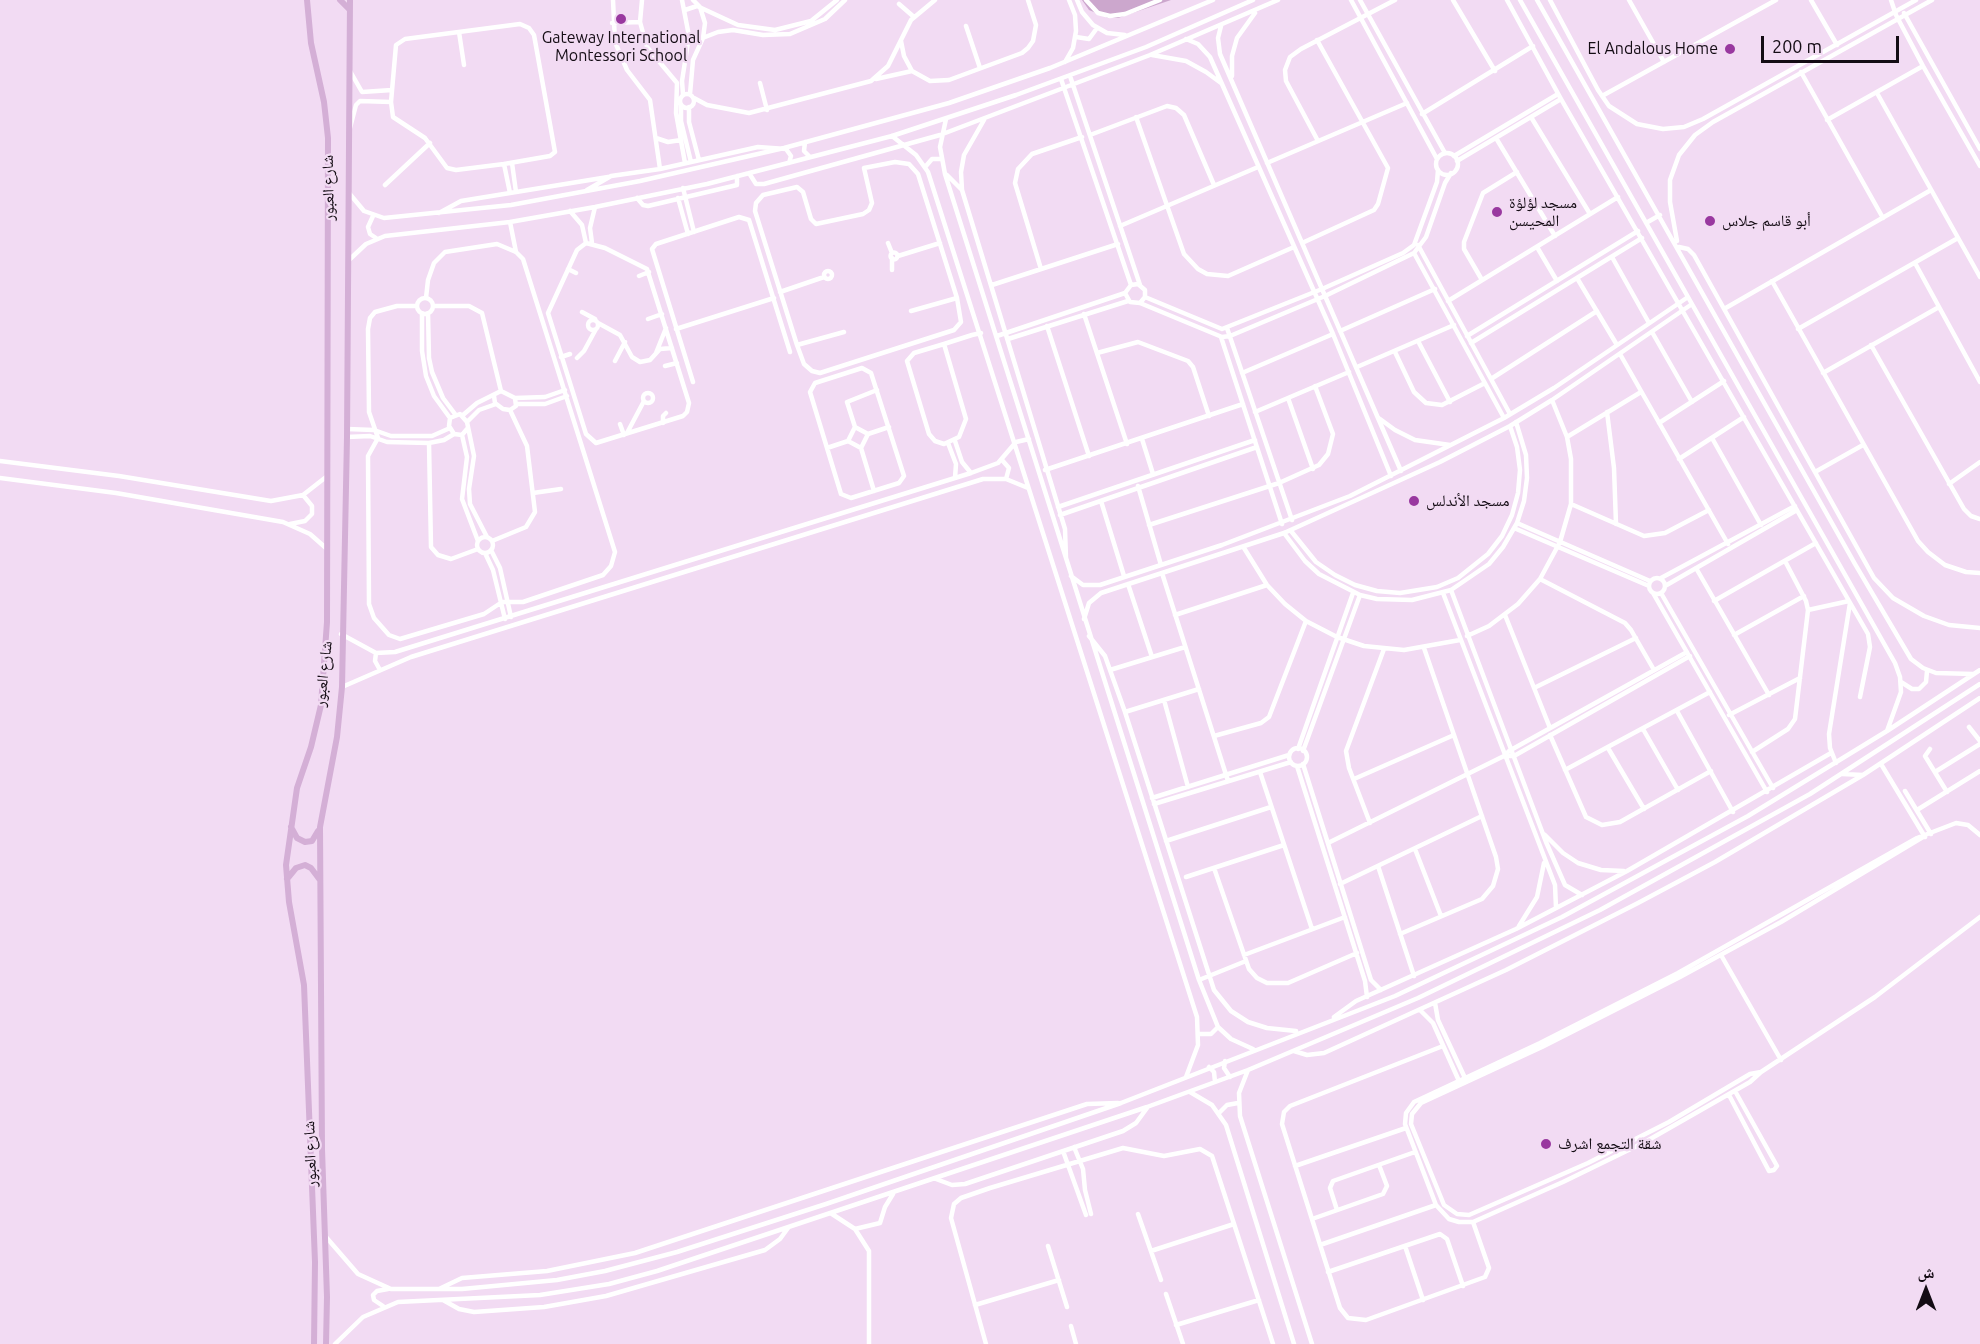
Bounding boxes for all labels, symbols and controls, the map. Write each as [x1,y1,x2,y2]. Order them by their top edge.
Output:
marker: Gateway International Montessori School [614,12,628,26]
scale bar [1764,24,1902,62]
place label: Gateway International Montessori School [542,28,700,66]
text: 200 m [1772,36,1822,56]
place label: El Andalous Home [1588,39,1718,59]
marker: El Andalous Home [1723,42,1737,56]
street label: شارع العبور [318,155,338,221]
place label: مسجد لؤلؤة المحيسن [1509,193,1577,231]
marker: مسجد لؤلؤة المحيسن [1490,205,1504,219]
place label: أبو قاسم جلاس [1722,211,1811,231]
marker: أبو قاسم جلاس [1703,214,1717,228]
place label: مسجد الأندلس [1426,491,1510,511]
marker: مسجد الأندلس [1407,494,1421,508]
street label: شارع العبور [310,640,336,708]
street label: شارع العبور [299,1121,321,1187]
place label: شقة التجمع اشرف [1558,1134,1662,1154]
marker: شقة التجمع اشرف [1539,1137,1553,1151]
north arrow [1896,1260,1956,1320]
text: ش [1918,1263,1934,1281]

